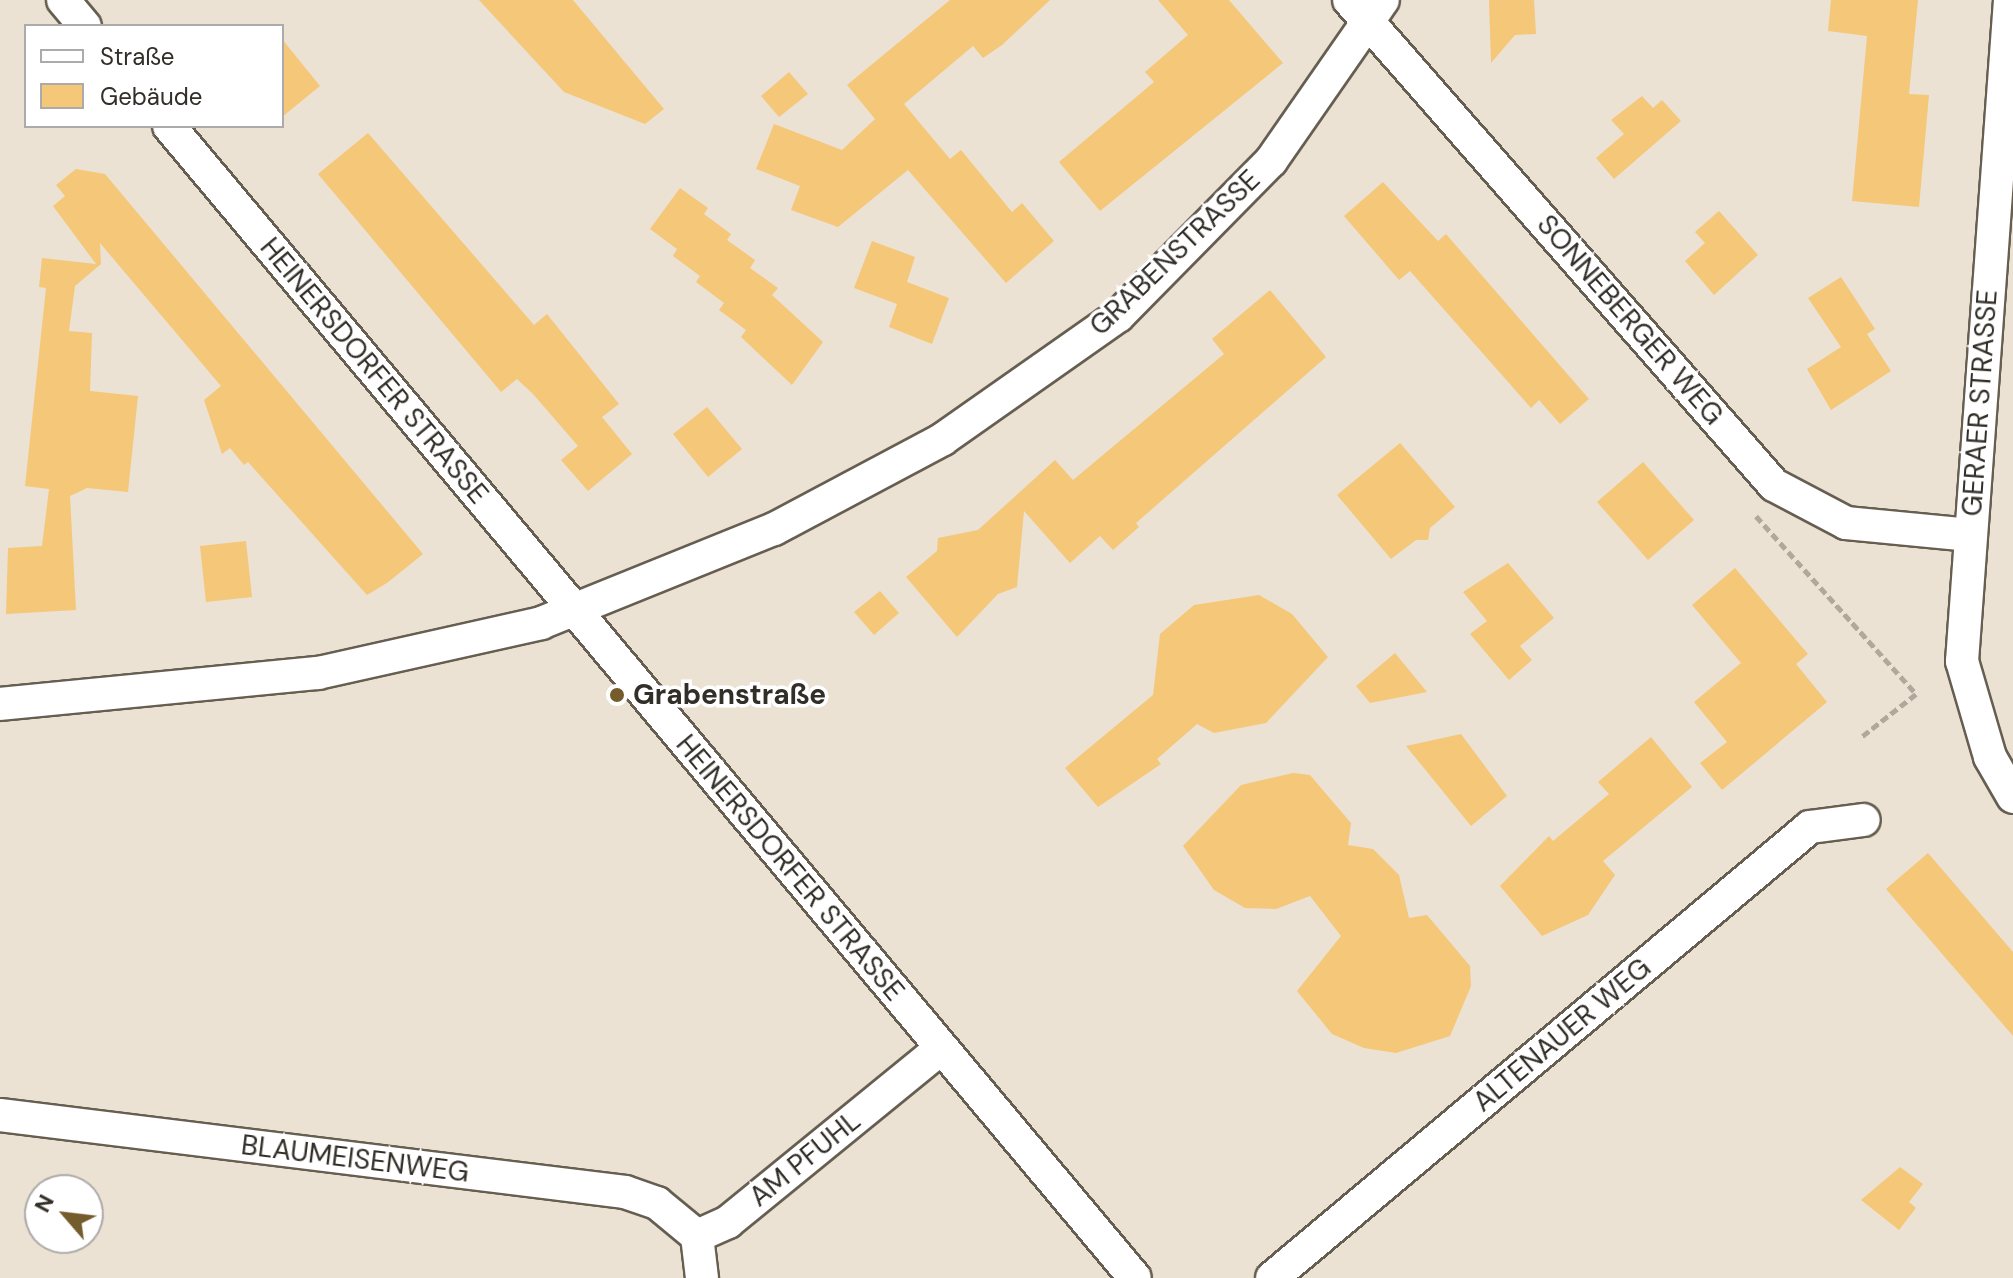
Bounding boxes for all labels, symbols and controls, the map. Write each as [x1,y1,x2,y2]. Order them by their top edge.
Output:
legend [24,24,284,128]
text: Straße [100,41,174,72]
text: Gebäude [100,81,202,112]
street label: GRABENSTRASSE [1083,163,1267,343]
street label: SONNEBERGER WEG [1530,208,1730,432]
street label: HEINERSDORFER STRASSE [253,231,495,511]
street label: GERAER STRASSE [1955,289,2005,517]
place label: Grabenstraße [633,678,826,712]
marker: Grabenstraße [608,686,626,704]
street label: HEINERSDORFER STRASSE [669,728,911,1008]
street label: ALTENAUER WEG [1466,951,1658,1119]
street label: AM PFUHL [743,1104,867,1214]
street label: BLAUMEISENWEG [239,1128,471,1190]
north arrow [24,1174,104,1254]
text: N [28,1190,61,1217]

